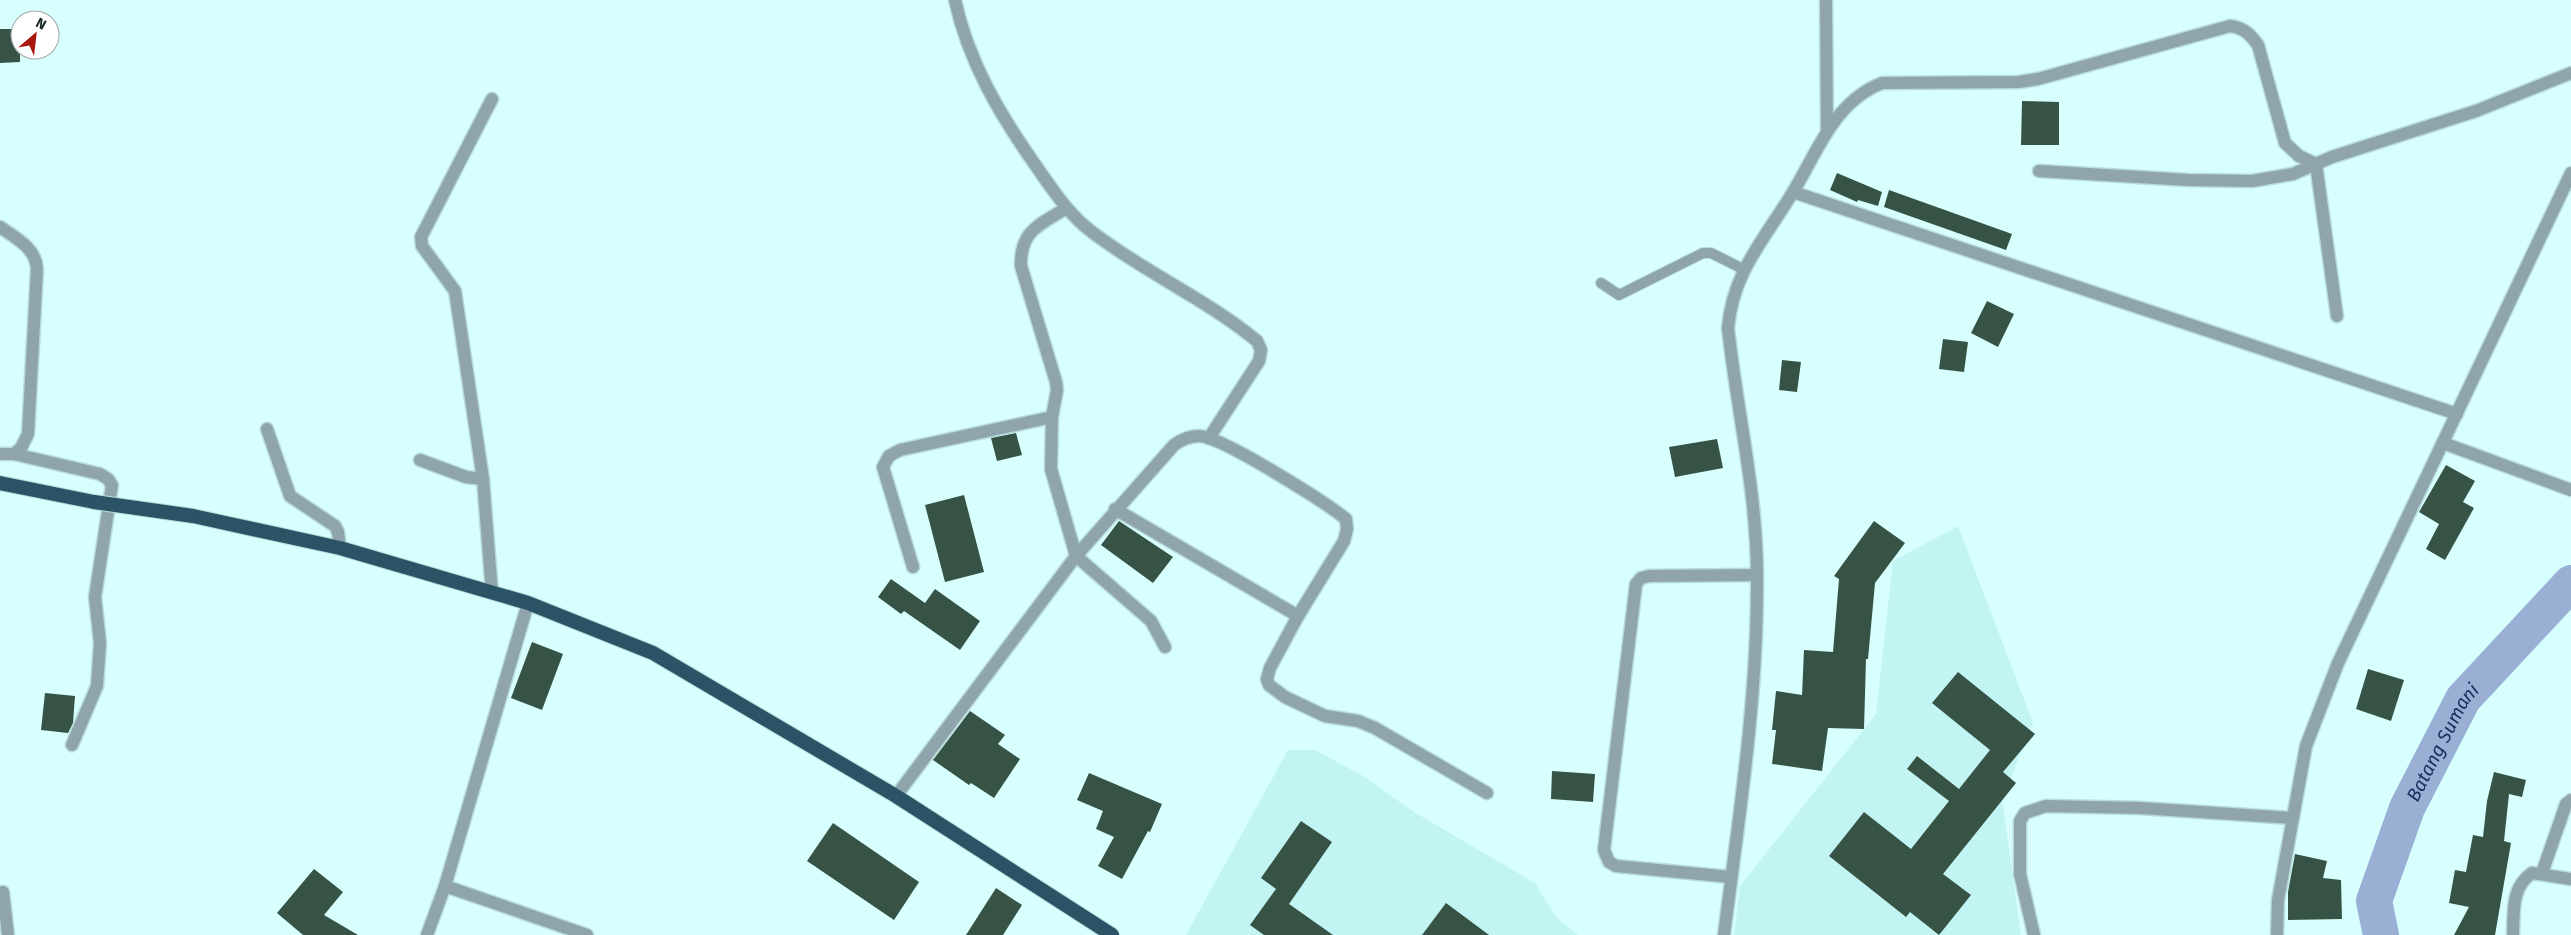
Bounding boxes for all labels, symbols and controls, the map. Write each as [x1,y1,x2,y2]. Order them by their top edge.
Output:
north arrow [10,10,60,60]
text: N [33,14,49,34]
water label: Batang Sumani [2401,678,2484,805]

